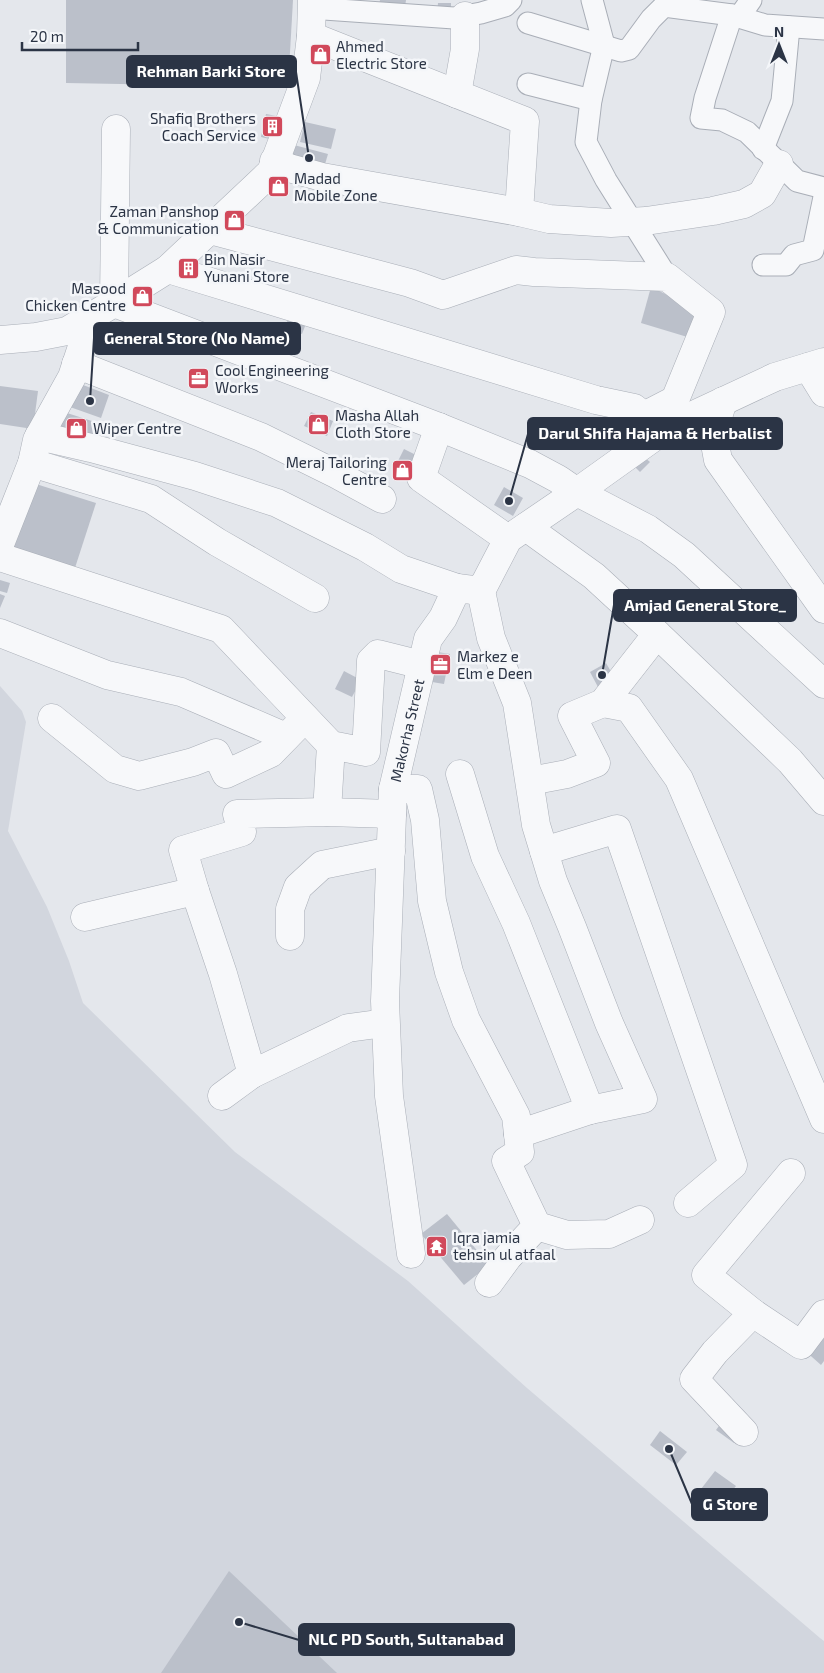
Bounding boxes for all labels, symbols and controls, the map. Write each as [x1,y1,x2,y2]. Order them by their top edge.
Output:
scale bar [22,20,139,52]
north arrow [754,20,804,70]
text: N [774,23,784,40]
text: 20 m [30,27,64,45]
place label: Ahmed Electric Store [336,37,427,72]
shop icon: Ahmed Electric Store [308,43,332,67]
callout: Rehman Barki Store [127,56,296,87]
text: Rehman Barki Store [136,61,286,80]
place label: Shafiq Brothers Coach Service [150,109,256,144]
building icon: Shafiq Brothers Coach Service [260,115,284,139]
place label: Madad Mobile Zone [294,169,378,204]
shop icon: Madad Mobile Zone [266,175,290,199]
place label: Zaman Panshop & Communication [97,202,219,237]
shop icon: Zaman Panshop & Communication [223,208,247,232]
place label: Bin Nasir Yunani Store [204,250,289,285]
building icon: Bin Nasir Yunani Store [176,256,200,280]
place label: Masood Chicken Centre [25,279,126,314]
shop icon: Masood Chicken Centre [130,285,154,309]
callout: General Store (No Name) [94,323,300,354]
text: General Store (No Name) [104,328,290,347]
place label: Cool Engineering Works [215,361,329,396]
office icon: Cool Engineering Works [187,367,211,391]
place label: Masha Allah Cloth Store [335,406,419,441]
shop icon: Masha Allah Cloth Store [307,412,331,436]
shop icon: Wiper Centre [65,416,89,440]
callout: Darul Shifa Hajama & Herbalist [528,418,782,449]
place label: Wiper Centre [93,419,182,437]
text: Darul Shifa Hajama & Herbalist [538,423,772,442]
place label: Meraj Tailoring Centre [286,453,388,488]
shop icon: Meraj Tailoring Centre [391,459,415,483]
callout: Amjad General Store_ [614,590,796,621]
text: Amjad General Store_ [624,595,787,614]
place label: Markez e Elm e Deen [457,647,533,682]
office icon: Markez e Elm e Deen [429,653,453,677]
street label: Makorha Street [386,677,427,784]
place label: Iqra jamia tehsin ul atfaal [453,1228,556,1263]
temple icon: Iqra jamia tehsin ul atfaal [425,1234,449,1258]
callout: G Store [692,1489,767,1520]
text: G Store [703,1494,757,1513]
callout: NLC PD South, Sultanabad [299,1624,514,1655]
text: NLC PD South, Sultanabad [308,1629,504,1648]

